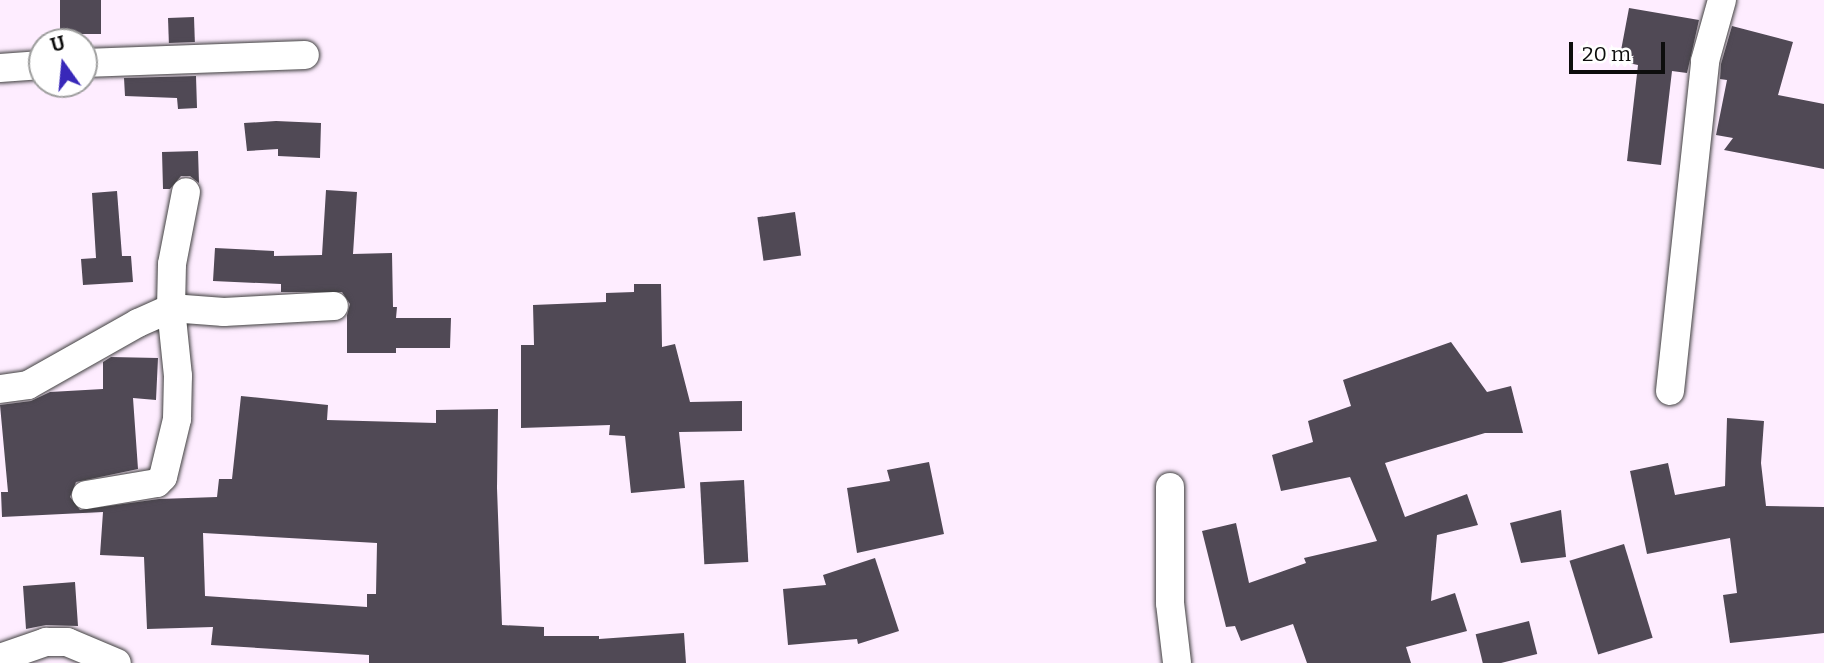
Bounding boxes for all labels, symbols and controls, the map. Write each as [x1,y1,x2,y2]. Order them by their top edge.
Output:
north arrow [28,28,98,98]
scale bar [1572,28,1668,72]
text: U [48,31,68,57]
text: 20 m [1582,41,1631,67]

